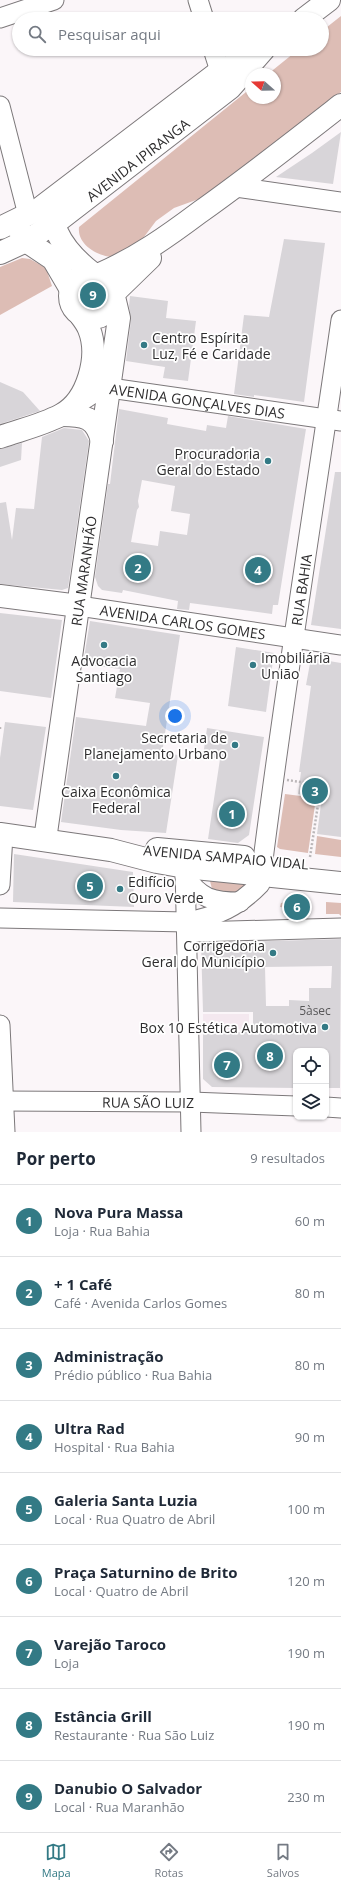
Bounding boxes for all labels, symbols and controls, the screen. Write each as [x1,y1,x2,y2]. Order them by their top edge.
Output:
search box [12,12,329,56]
icon: search [26,23,48,45]
text: Pesquisar aqui [58,24,161,44]
north arrow [245,68,281,104]
street label: AVENIDA IPIRANGA [82,113,193,205]
pin: 9 [80,280,106,310]
place label: Centro Espírita Luz, Fé e Caridade [152,328,271,363]
marker: Centro Espírita Luz, Fé e Caridade [139,340,149,350]
street label: AVENIDA GONÇALVES DIAS [108,379,286,422]
place label: Procuradoria Geral do Estado [156,444,260,479]
marker: Procuradoria Geral do Estado [263,456,273,466]
street label: RUA MARANHÃO [66,514,100,627]
street label: RUA BAHIA [286,552,316,627]
pin: 2 [125,553,151,583]
pin: 4 [245,555,271,585]
street label: AVENIDA CARLOS GOMES [99,600,267,643]
marker: Advocacia Santiago [99,640,109,650]
place label: Imobiliária União [261,648,330,683]
place label: Advocacia Santiago [71,651,137,686]
marker: Imobiliária União [248,660,258,670]
your location [165,706,185,726]
place label: Secretaria de Planejamento Urbano [84,728,227,763]
marker: Secretaria de Planejamento Urbano [230,740,240,750]
marker: Caixa Econômica Federal [111,771,121,781]
pin: 3 [302,776,328,806]
place label: Caixa Econômica Federal [61,782,171,817]
pin: 1 [219,799,245,829]
street label: AVENIDA SAMPAIO VIDAL [143,840,309,874]
pin: 5 [77,871,103,901]
place label: Edifício Ouro Verde [128,872,204,907]
marker: Edifício Ouro Verde [115,884,125,894]
pin: 6 [284,892,310,922]
place label: Corrigedoria Geral do Município [142,936,265,971]
marker: Corrigedoria Geral do Município [268,948,278,958]
house number: 5àsec [299,1002,331,1019]
place label: Box 10 Estética Automotiva [139,1018,317,1037]
marker: Box 10 Estética Automotiva [320,1022,330,1032]
pin: 8 [257,1041,283,1071]
map controls [293,1048,329,1120]
button: locate [293,1048,329,1084]
pin: 7 [214,1050,240,1080]
button: layers [293,1084,329,1120]
street label: RUA SÃO LUIZ [102,1092,194,1112]
text: Por perto [16,1147,96,1170]
text: 9 resultados [250,1149,325,1167]
text: Nova Pura Massa [54,1202,183,1222]
text: 1 [25,1212,33,1230]
text: 60 m [295,1212,325,1230]
text: Loja · Rua Bahia [54,1222,150,1240]
text: + 1 Café [54,1274,112,1294]
text: 2 [25,1284,33,1302]
text: 80 m [295,1284,325,1302]
text: Café · Avenida Carlos Gomes [54,1294,227,1312]
text: Administração [54,1346,163,1366]
text: 3 [25,1356,33,1374]
text: 80 m [295,1356,325,1374]
text: Prédio público · Rua Bahia [54,1366,212,1384]
text: Ultra Rad [54,1418,125,1438]
text: 4 [25,1428,33,1446]
text: 90 m [295,1428,325,1446]
text: Hospital · Rua Bahia [54,1438,175,1456]
text: Galeria Santa Luzia [54,1490,198,1510]
text: 5 [25,1500,33,1518]
text: 100 m [287,1500,325,1518]
text: Local · Rua Quatro de Abril [54,1510,215,1528]
text: Praça Saturnino de Brito [54,1562,237,1582]
text: 6 [25,1572,33,1590]
text: 120 m [287,1572,325,1590]
text: Local · Quatro de Abril [54,1582,189,1600]
text: Varejão Taroco [54,1634,166,1654]
text: 7 [25,1644,33,1662]
text: 190 m [287,1644,325,1662]
text: Loja [54,1654,79,1672]
text: Estância Grill [54,1706,152,1726]
text: 8 [25,1716,33,1734]
text: 190 m [287,1716,325,1734]
text: Restaurante · Rua São Luiz [54,1726,214,1744]
text: Danubio O Salvador [54,1778,202,1798]
text: 9 [25,1788,33,1806]
text: 230 m [287,1788,325,1806]
text: Local · Rua Maranhão [54,1798,185,1816]
tab: Mapa [42,1841,71,1880]
tab: Rotas [154,1841,183,1880]
tab: Salvos [267,1841,299,1880]

